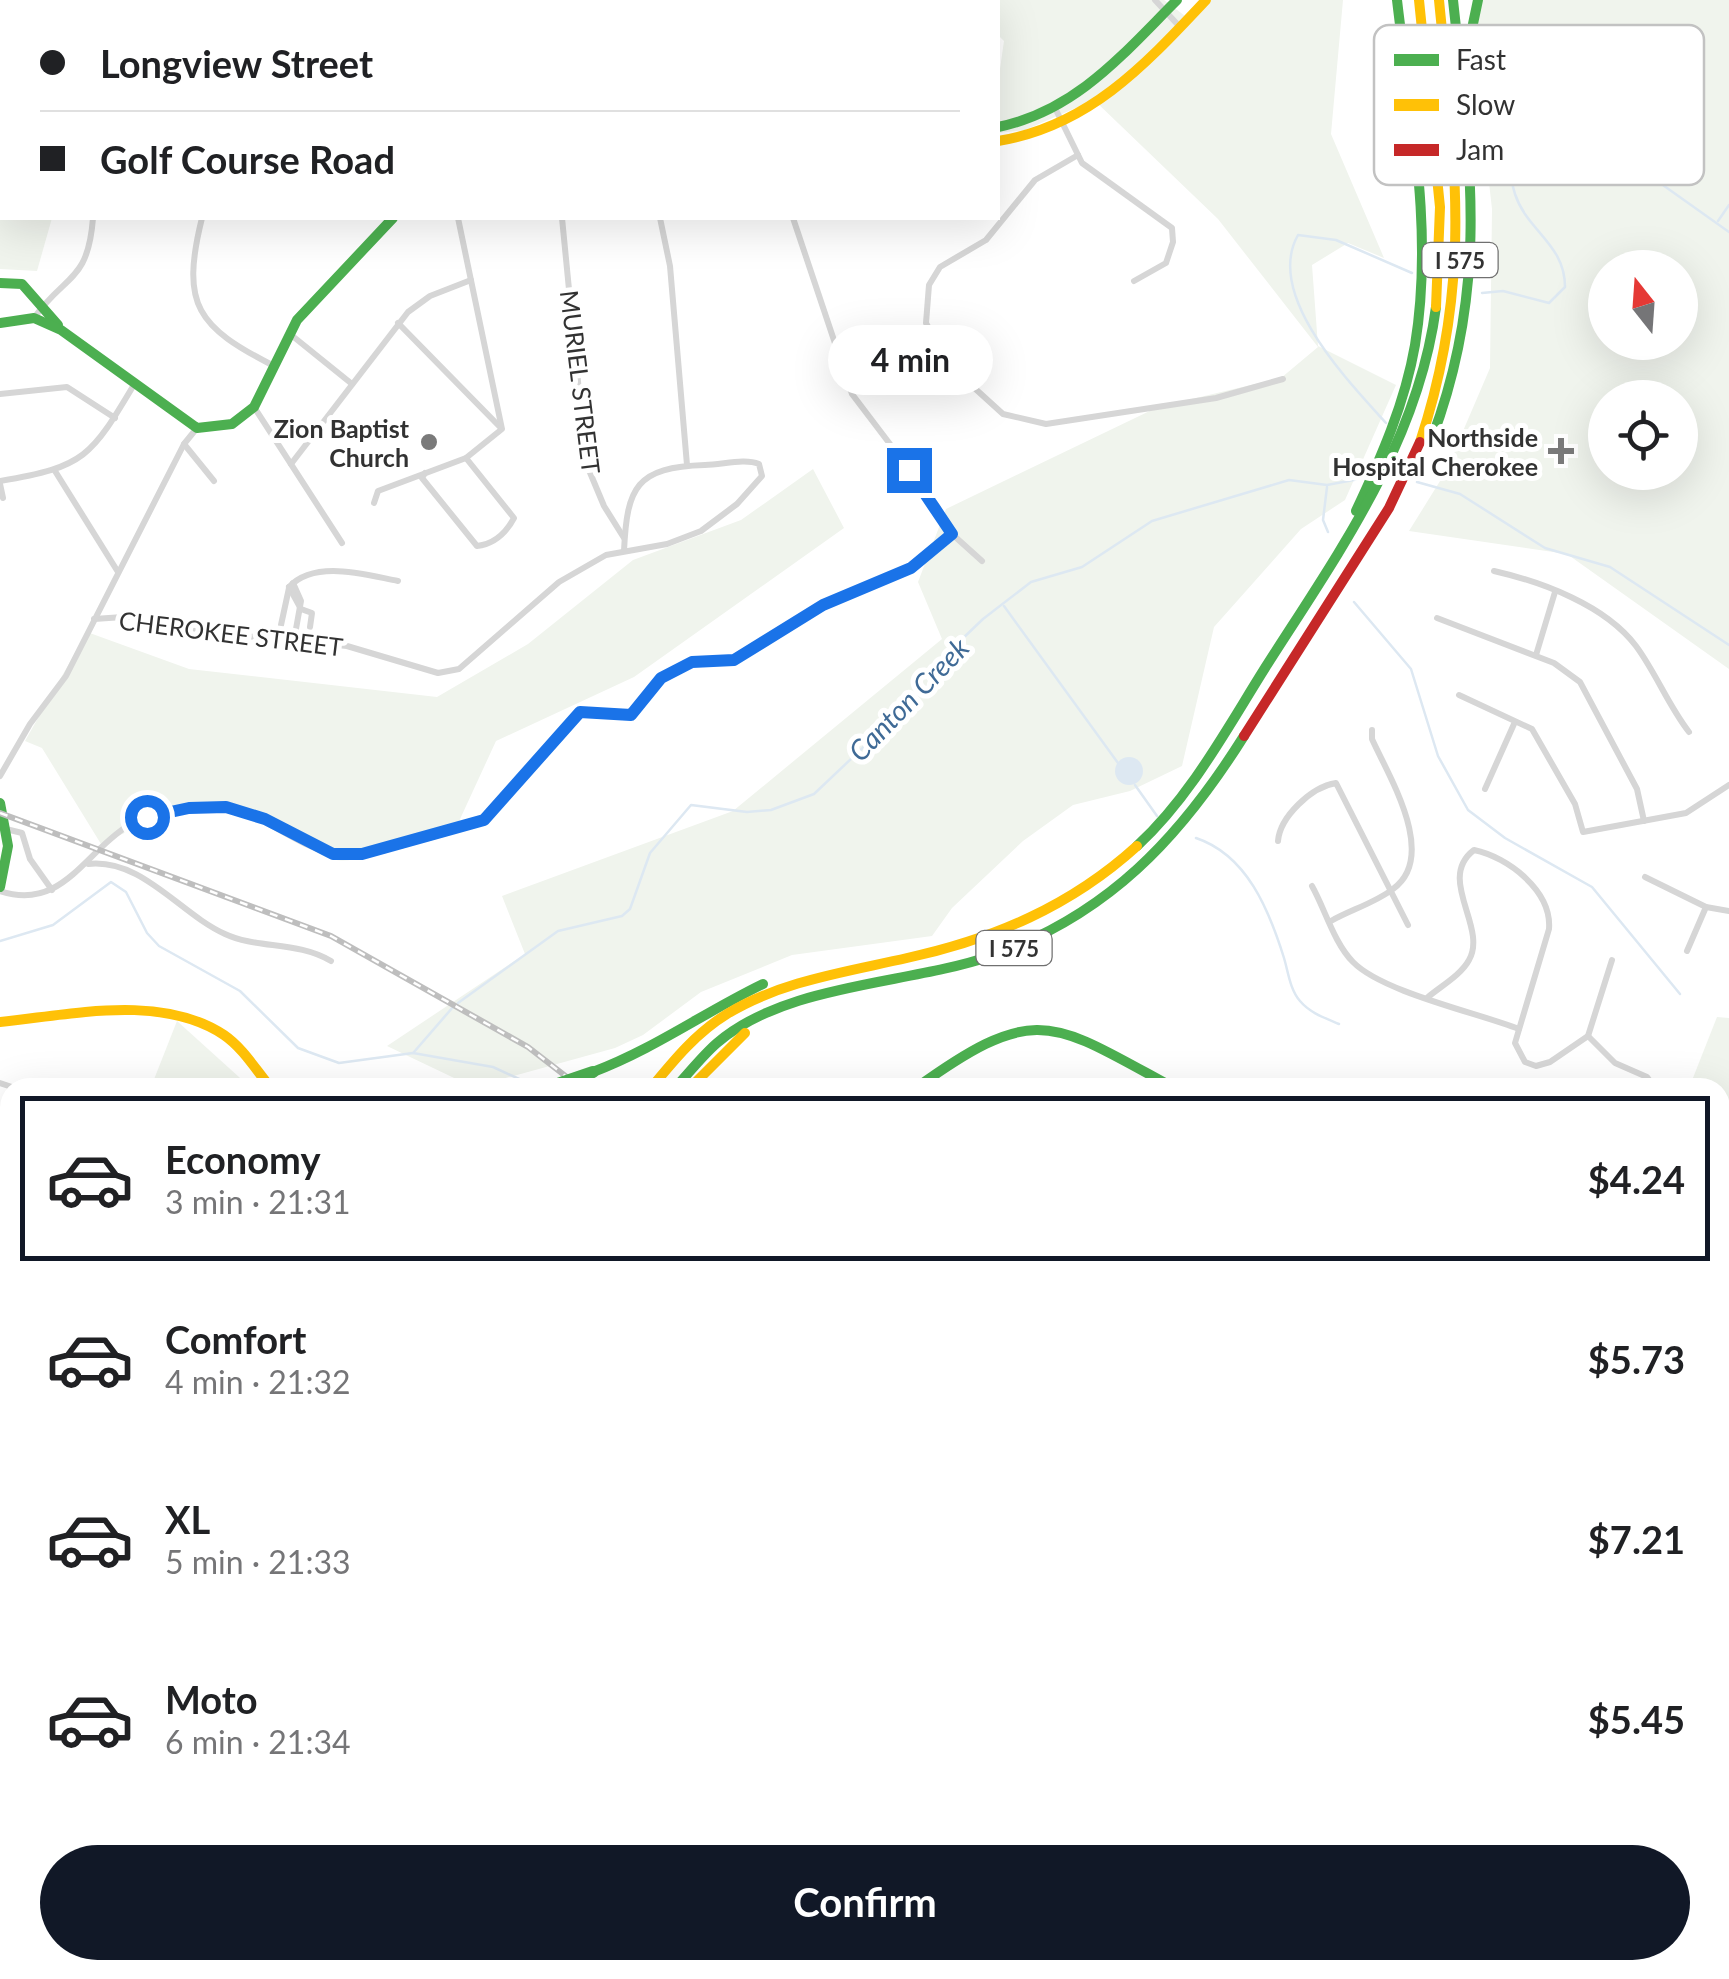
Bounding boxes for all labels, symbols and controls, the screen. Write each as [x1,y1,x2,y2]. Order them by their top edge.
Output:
legend [1374,25,1704,185]
text: Longview Street [100,40,373,86]
text: Fast [1456,42,1506,76]
text: Slow [1456,87,1515,121]
text: Jam [1456,132,1504,166]
text: Golf Course Road [100,136,395,182]
road number: I 575 [1422,243,1498,277]
north arrow [1588,250,1698,360]
map controls [1588,250,1698,490]
street label: MURIEL STREET [555,288,607,476]
callout: 4 min [826,325,992,395]
text: 4 min [871,340,950,379]
button: locate [1588,380,1698,490]
place label: Zion Baptist Church [274,413,410,472]
place label: Northside Hospital Cherokee [1332,422,1538,481]
marker: Zion Baptist Church [418,431,440,453]
marker: Northside Hospital Cherokee [1548,438,1574,464]
route end [887,448,932,493]
street label: CHEROKEE STREET [117,604,345,662]
water label: Canton Creek [841,630,976,768]
route start [125,795,170,840]
road number: I 575 [976,931,1052,965]
icon: car [45,1134,135,1224]
text: Economy [165,1136,320,1182]
text: $4.24 [1588,1156,1685,1202]
text: 3 min · 21:31 [165,1182,351,1221]
icon: car [45,1314,135,1404]
text: Comfort [165,1316,306,1362]
text: $5.73 [1588,1336,1685,1382]
text: 4 min · 21:32 [165,1362,351,1401]
icon: car [45,1494,135,1584]
text: XL [165,1496,210,1542]
text: $7.21 [1588,1516,1685,1562]
text: 5 min · 21:33 [165,1542,351,1581]
icon: car [45,1674,135,1764]
text: Moto [165,1676,258,1722]
text: $5.45 [1588,1696,1685,1742]
text: 6 min · 21:34 [165,1722,351,1761]
button: Confirm [40,1845,1690,1960]

